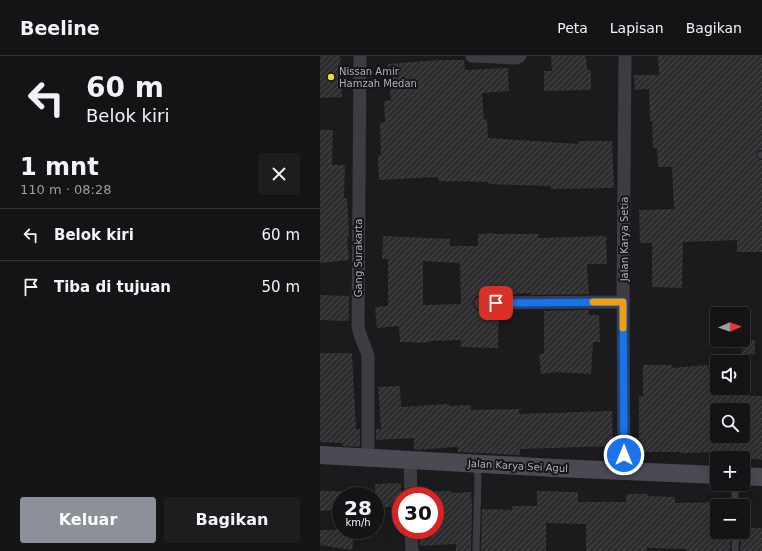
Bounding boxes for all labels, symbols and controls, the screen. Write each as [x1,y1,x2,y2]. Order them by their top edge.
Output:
text: Beeline [20,17,100,39]
text: Peta [557,20,588,36]
text: Lapisan [610,20,664,36]
text: Bagikan [686,20,742,36]
place label: Nissan Amir Hamzah Medan [339,66,417,89]
text: 60 m [86,71,164,104]
icon: left [20,72,72,124]
marker: Nissan Amir Hamzah Medan [326,72,336,82]
text: Belok kiri [86,105,169,126]
text: 1 mnt [20,153,99,181]
button: close [258,153,300,195]
text: 110 m · 08:28 [20,182,111,197]
street label: Jalan Karya Setia [619,197,630,282]
street label: Gang Surakarta [353,219,364,297]
icon: left [20,224,42,246]
text: Belok kiri [54,226,134,244]
text: 60 m [262,226,300,244]
icon: arrive [20,276,42,298]
text: Tiba di tujuan [54,278,171,296]
text: 50 m [262,278,300,296]
pin [479,286,513,320]
icon: arrive [485,292,507,314]
north arrow [710,307,750,347]
map controls [710,307,750,539]
button: sound [710,355,750,395]
button: search [710,403,750,443]
position arrow [603,434,645,476]
button: + [710,451,750,491]
street label: Jalan Karya Sei Agul [467,458,568,474]
speed limit sign: 30 [392,487,444,539]
text: 28 [344,496,372,520]
button: Keluar [20,497,156,543]
button: Bagikan [164,497,300,543]
button: − [710,499,750,539]
text: km/h [345,517,371,528]

